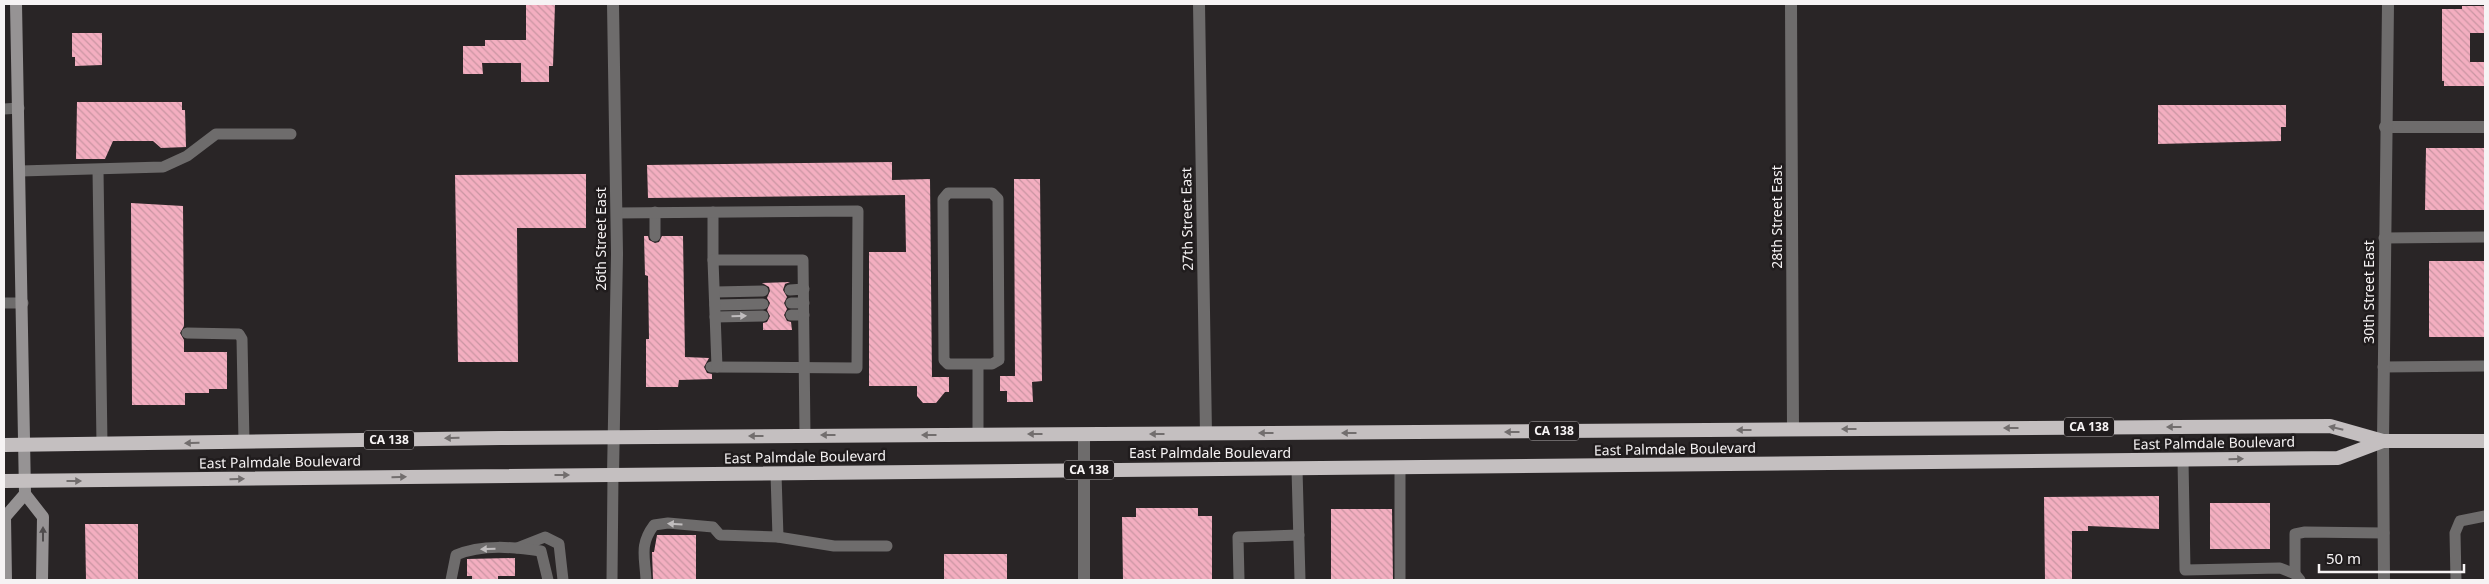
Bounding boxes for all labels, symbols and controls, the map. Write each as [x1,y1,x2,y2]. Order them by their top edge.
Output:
street label: 28th Street East [1767,165,1786,269]
street label: 27th Street East [1176,167,1197,271]
street label: 26th Street East [591,187,610,291]
street label: 30th Street East [2359,240,2378,344]
one-way arrow [731,312,747,320]
road number: CA 138 [2064,418,2114,437]
road number: CA 138 [1529,422,1579,441]
one-way arrow [2165,423,2181,431]
one-way arrow [2003,424,2019,432]
one-way arrow [2328,424,2343,432]
one-way arrow [1840,425,1856,433]
one-way arrow [1736,426,1752,434]
one-way arrow [1504,428,1520,436]
one-way arrow [1258,429,1274,437]
one-way arrow [1341,429,1357,437]
road number: CA 138 [364,430,414,450]
one-way arrow [1027,430,1043,438]
one-way arrow [1149,430,1165,438]
one-way arrow [921,431,937,439]
one-way arrow [748,432,764,440]
one-way arrow [820,432,836,440]
street label: East Palmdale Boulevard [2133,432,2295,453]
one-way arrow [444,435,460,443]
street label: East Palmdale Boulevard [1594,438,1756,459]
one-way arrow [184,439,200,447]
street label: East Palmdale Boulevard [1129,443,1291,462]
street label: East Palmdale Boulevard [724,446,886,467]
street label: East Palmdale Boulevard [199,451,361,472]
one-way arrow [2228,455,2244,463]
road number: CA 138 [1064,460,1114,480]
one-way arrow [554,471,570,479]
one-way arrow [391,473,407,481]
one-way arrow [229,475,245,483]
one-way arrow [66,477,82,485]
one-way arrow [667,519,683,527]
one-way arrow [39,526,47,542]
scale bar [2319,542,2464,574]
one-way arrow [479,545,495,553]
text: 50 m [2326,548,2361,568]

